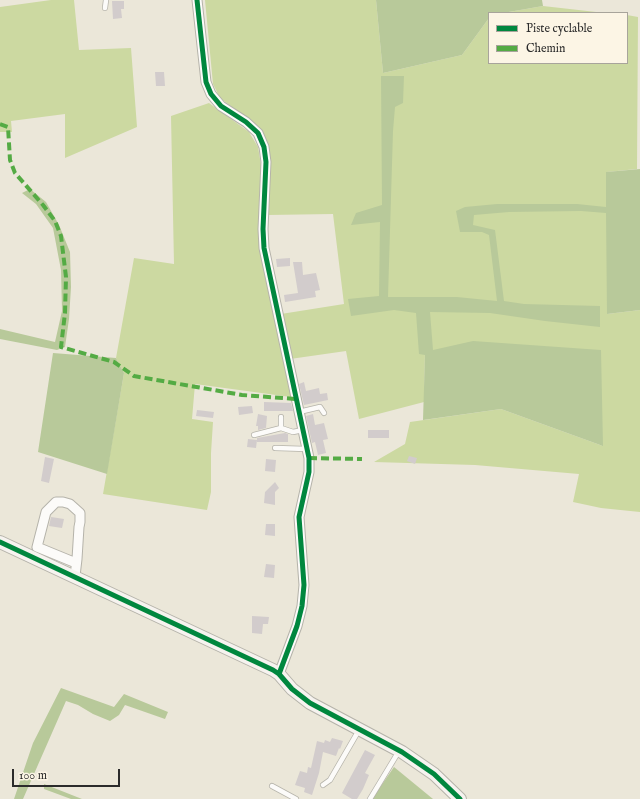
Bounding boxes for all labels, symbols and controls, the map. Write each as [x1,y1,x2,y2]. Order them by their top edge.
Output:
legend [488,12,628,64]
text: Piste cyclable [526,21,592,36]
text: Chemin [526,41,565,56]
scale bar [14,761,122,787]
text: 100 m [19,768,47,783]

